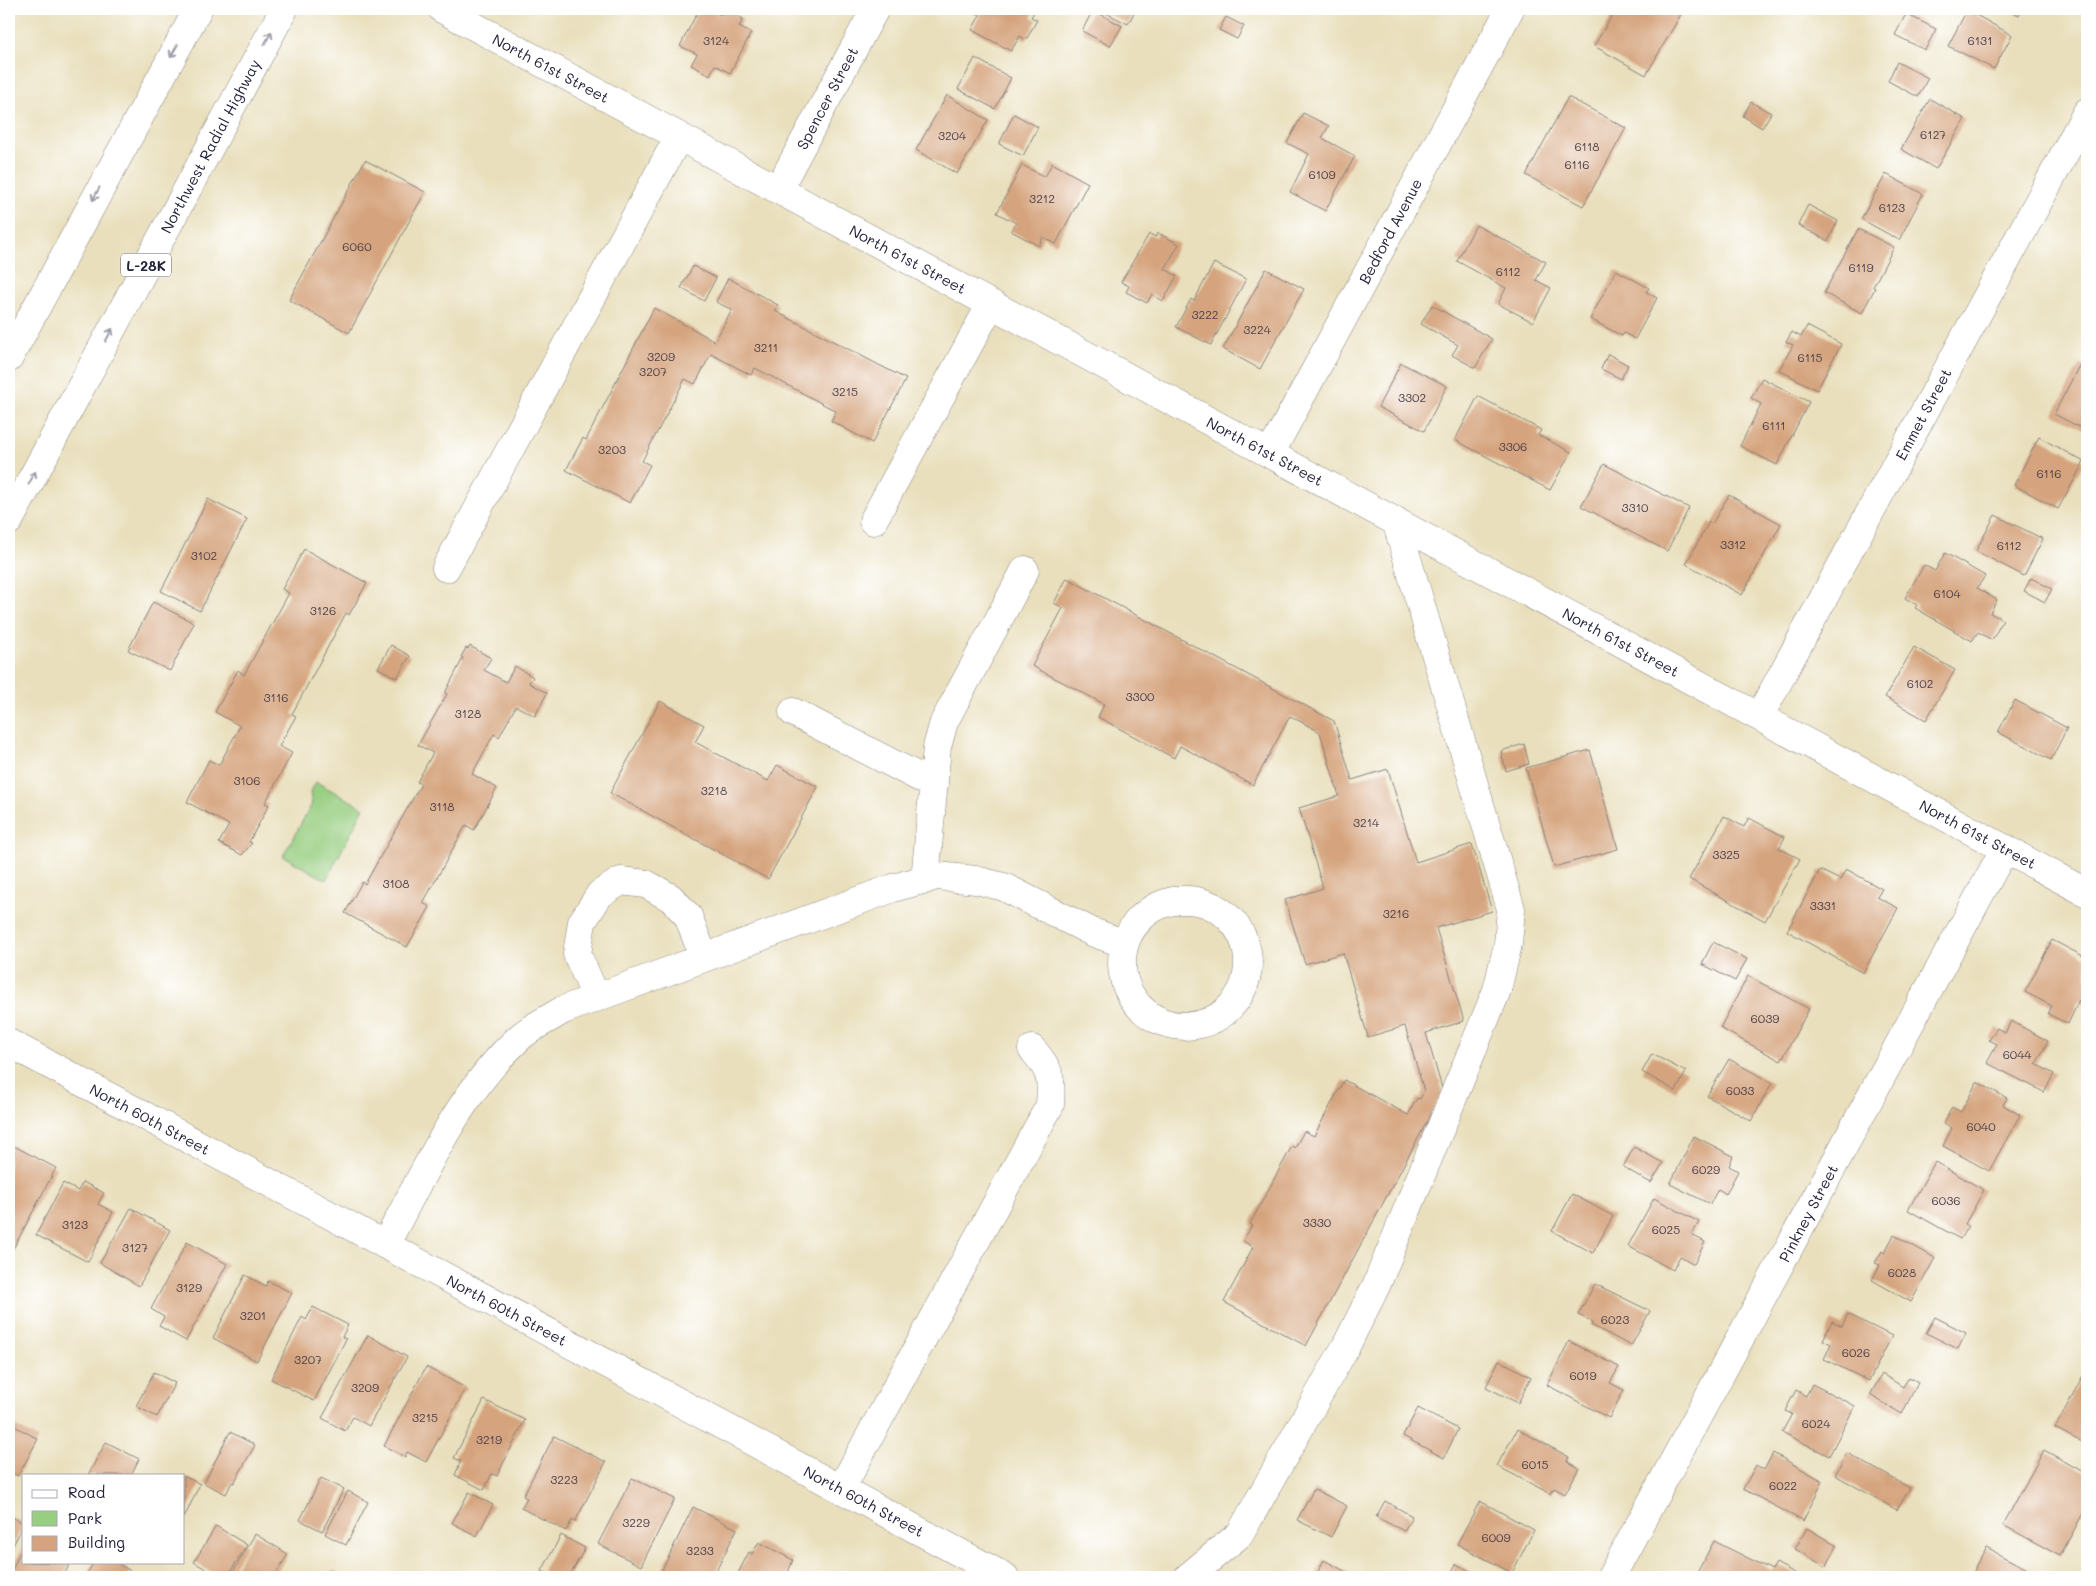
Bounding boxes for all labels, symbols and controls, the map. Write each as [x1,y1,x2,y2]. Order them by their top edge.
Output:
street label: North 61st Street [489,29,613,107]
one-way arrow [263,30,273,45]
house number: 3124 [703,32,729,48]
house number: 6131 [1967,32,1993,48]
street label: Spencer Street [792,43,862,153]
one-way arrow [169,44,179,59]
street label: Northwest Radial Highway [156,55,265,237]
house number: 6127 [1920,126,1946,142]
house number: 3204 [938,127,966,143]
house number: 6118 [1574,138,1600,154]
house number: 6116 [1564,156,1590,172]
house number: 6109 [1308,166,1336,182]
street label: Bedford Avenue [1354,175,1426,287]
one-way arrow [91,187,101,201]
house number: 3212 [1029,190,1055,206]
house number: 6123 [1879,199,1905,215]
street label: North 61st Street [846,220,970,298]
house number: 6060 [342,238,372,254]
road number: L-28K [121,254,171,276]
house number: 6119 [1848,259,1874,275]
house number: 6112 [1496,263,1520,279]
house number: 3222 [1191,306,1219,322]
house number: 3224 [1243,321,1271,337]
one-way arrow [105,328,114,343]
house number: 3211 [754,339,778,355]
house number: 3209 [647,348,675,364]
house number: 6115 [1798,349,1822,365]
house number: 3207 [639,363,667,379]
street label: Emmet Street [1890,365,1956,463]
house number: 3215 [832,383,858,399]
house number: 3302 [1398,389,1426,405]
street label: North 61st Street [1203,412,1327,490]
house number: 6111 [1762,417,1786,433]
house number: 3306 [1499,438,1527,454]
house number: 3203 [598,441,626,457]
house number: 6116 [2036,465,2062,481]
one-way arrow [27,471,37,486]
house number: 3310 [1622,499,1649,515]
house number: 3312 [1720,536,1746,552]
house number: 6112 [1997,537,2021,553]
house number: 3102 [191,547,217,563]
house number: 6104 [1933,585,1961,601]
house number: 3126 [310,602,336,618]
street label: North 61st Street [1559,603,1683,681]
house number: 6102 [1907,675,1933,691]
house number: 3300 [1126,688,1155,704]
house number: 3116 [263,689,289,705]
house number: 3128 [455,705,481,721]
house number: 3106 [233,772,261,788]
house number: 3218 [701,782,727,798]
street label: North 61st Street [1916,795,2040,873]
house number: 3118 [429,798,455,814]
house number: 3214 [1353,814,1379,830]
house number: 3325 [1712,846,1740,862]
house number: 3108 [382,875,410,891]
house number: 3331 [1810,897,1836,913]
house number: 3216 [1383,905,1409,921]
house number: 6039 [1751,1010,1779,1026]
house number: 6044 [2003,1046,2031,1062]
street label: North 60th Street [86,1079,214,1159]
house number: 6033 [1726,1082,1754,1098]
house number: 6040 [1966,1118,1996,1134]
house number: 6029 [1692,1161,1720,1177]
street label: Pinkney Street [1774,1161,1842,1265]
house number: 6036 [1932,1192,1960,1208]
house number: 3330 [1303,1214,1332,1230]
house number: 3123 [62,1216,88,1232]
house number: 6025 [1652,1221,1680,1237]
house number: 3127 [122,1239,148,1255]
house number: 6028 [1888,1264,1916,1280]
street label: North 60th Street [443,1270,571,1350]
house number: 3129 [176,1279,202,1295]
house number: 3201 [240,1307,266,1323]
house number: 6023 [1601,1311,1629,1327]
house number: 6026 [1842,1344,1870,1360]
house number: 3207 [294,1351,322,1367]
house number: 6019 [1569,1367,1597,1383]
house number: 3209 [351,1379,379,1395]
house number: 3215 [412,1409,438,1425]
house number: 6024 [1802,1415,1830,1431]
house number: 3219 [476,1431,502,1447]
house number: 6015 [1521,1456,1549,1472]
street label: North 60th Street [800,1461,928,1541]
house number: 3223 [550,1471,578,1487]
legend [22,1474,185,1564]
house number: 6022 [1769,1477,1797,1493]
text: Road [68,1482,105,1502]
text: Park [68,1508,102,1528]
house number: 3229 [622,1514,650,1530]
house number: 6009 [1481,1529,1511,1545]
text: Building [68,1532,125,1552]
house number: 3233 [686,1542,714,1558]

